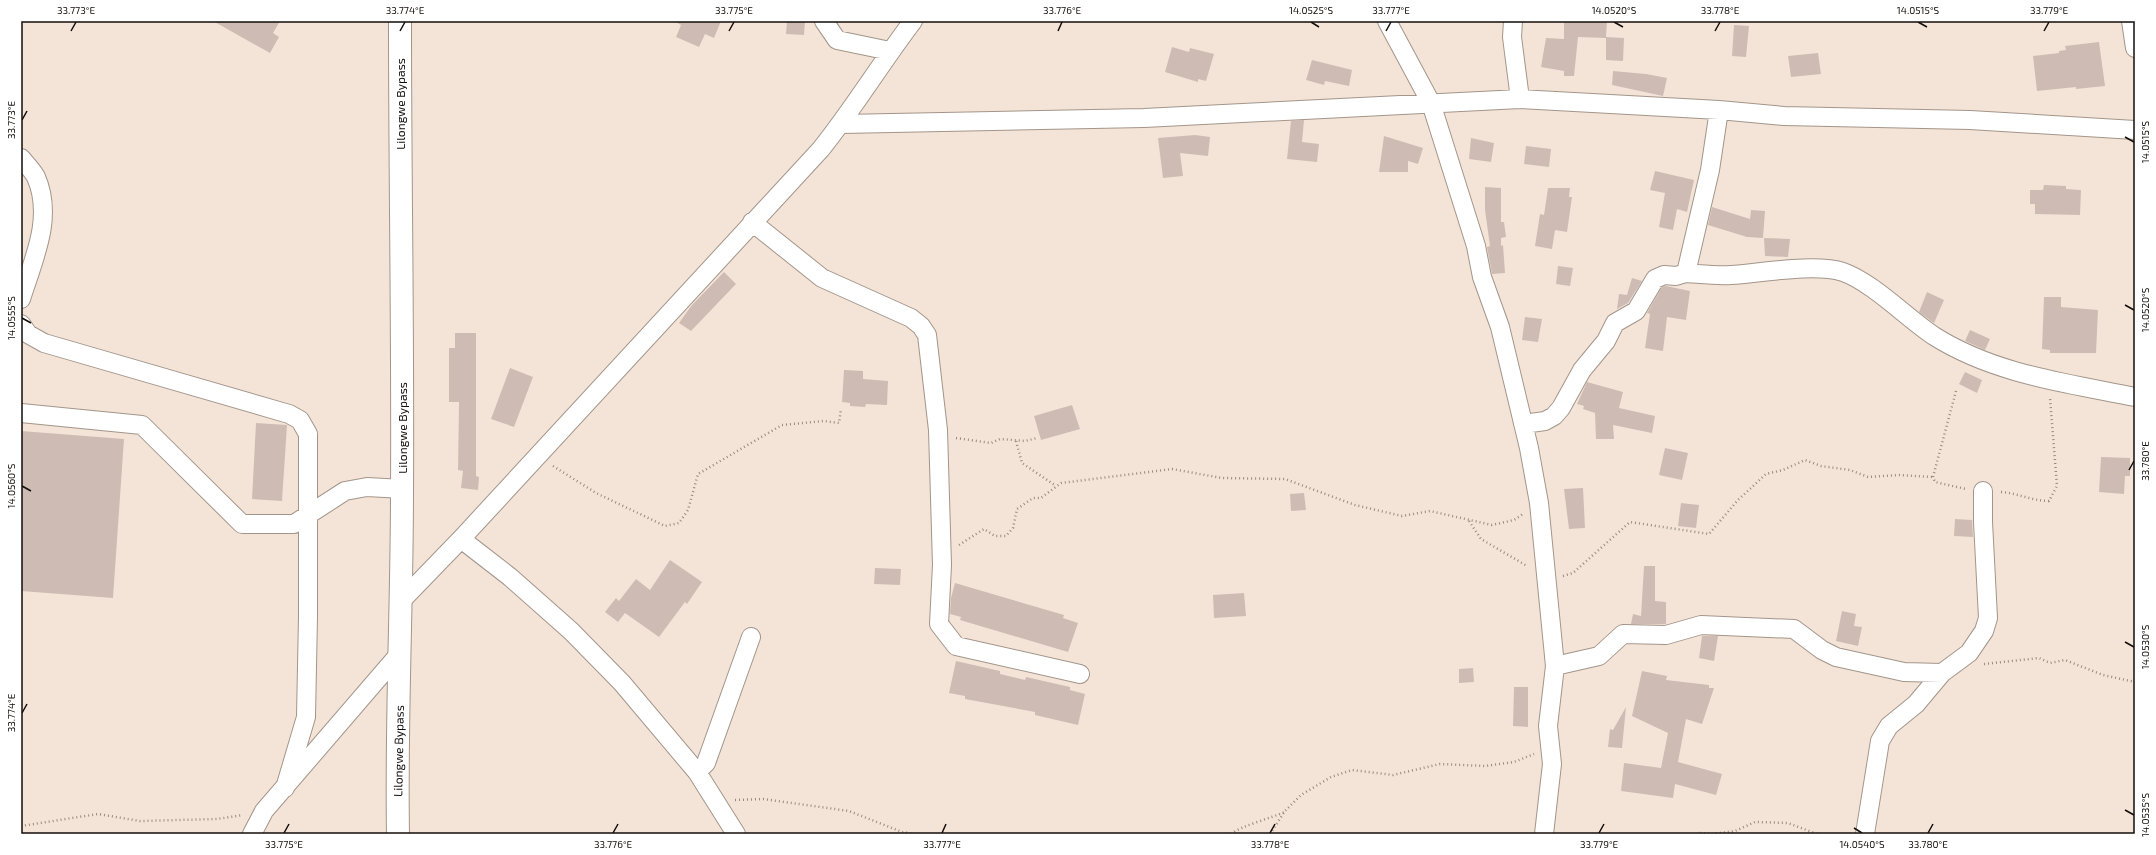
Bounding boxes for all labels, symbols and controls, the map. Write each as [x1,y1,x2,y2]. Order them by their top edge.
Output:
text: 33.773°E [57,4,95,16]
text: 33.774°E [386,4,425,16]
text: 33.775°E [715,4,753,16]
text: 33.776°E [1043,4,1082,16]
text: 14.0525°S [1289,4,1333,16]
text: 33.777°E [1372,4,1410,16]
text: 14.0520°S [1592,4,1637,16]
text: 33.778°E [1701,4,1740,16]
text: 14.0515°S [1897,4,1940,16]
text: 33.779°E [2030,4,2069,16]
street label: Lilongwe Bypass [393,58,407,150]
text: 33.773°E [5,101,17,139]
text: 14.0515°S [2139,120,2151,163]
text: 14.0520°S [2139,287,2151,332]
text: 14.0555°S [5,296,17,340]
street label: Lilongwe Bypass [395,382,409,474]
text: 33.780°E [2139,441,2151,481]
text: 14.0560°S [5,463,17,508]
text: 14.0530°S [2139,624,2151,669]
text: 33.774°E [5,693,17,732]
street label: Lilongwe Bypass [390,705,406,797]
text: 14.0535°S [2139,793,2151,837]
text: 33.775°E [265,838,303,850]
text: 33.776°E [594,838,633,850]
text: 33.777°E [923,838,961,850]
text: 33.778°E [1251,838,1290,850]
text: 33.779°E [1580,838,1619,850]
text: 14.0540°S [1839,838,1885,850]
text: 33.780°E [1908,838,1948,850]

